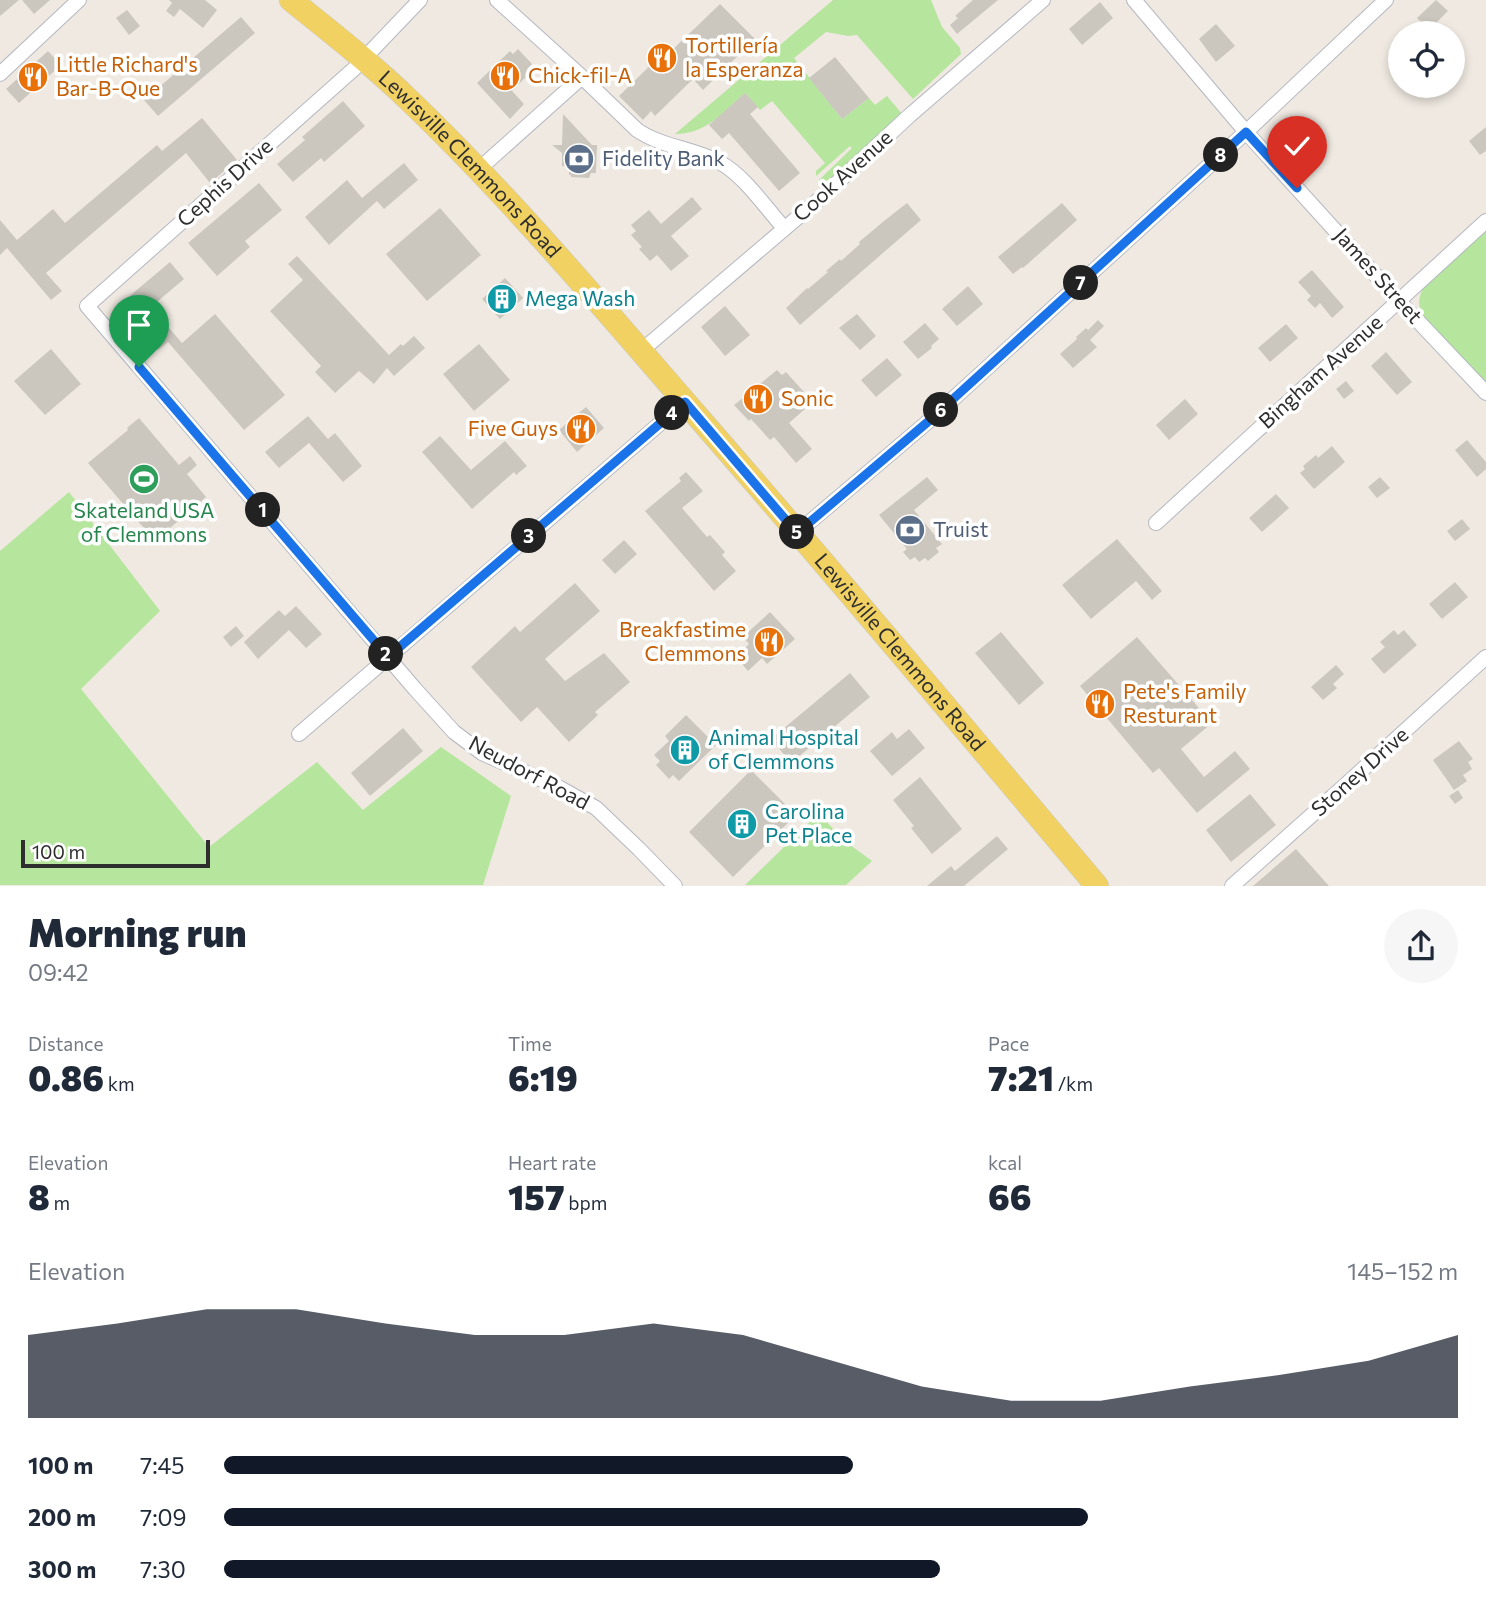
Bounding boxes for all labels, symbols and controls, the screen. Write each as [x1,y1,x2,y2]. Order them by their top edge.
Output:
map controls [1388,21,1465,98]
button: locate [1388,21,1465,98]
place label: Tortillería la Esperanza [685,32,803,81]
restaurant icon: Tortillería la Esperanza [645,41,679,75]
place label: Little Richard's Bar-B-Que [56,51,198,100]
restaurant icon: Chick-fil-A [488,59,522,93]
restaurant icon: Little Richard's Bar-B-Que [16,60,50,94]
place label: Chick-fil-A [528,62,632,87]
street label: Lewisville Clemmons Road [374,64,567,262]
pin [1267,116,1327,188]
street label: Cook Avenue [787,124,897,226]
icon: check [1278,127,1316,165]
street label: Cephis Drive [171,133,277,231]
pin: 8 [1204,138,1238,172]
bank icon: Fidelity Bank [562,142,596,176]
text: 8 [1215,143,1226,166]
place label: Fidelity Bank [602,145,725,170]
street label: James Street [1330,222,1428,328]
pin: 7 [1064,266,1098,300]
text: 7 [1075,271,1086,294]
building icon: Mega Wash [485,282,519,316]
place label: Mega Wash [525,285,635,310]
pin [109,295,169,367]
icon: arrive [120,306,158,344]
street label: Bingham Avenue [1253,309,1387,433]
restaurant icon: Sonic [741,382,775,416]
place label: Sonic [781,385,834,410]
pin: 6 [923,392,958,428]
pin: 4 [654,396,690,430]
text: 6 [935,398,946,421]
text: 4 [666,401,677,424]
restaurant icon: Five Guys [564,412,598,446]
place label: Five Guys [468,415,558,440]
sports icon: Skateland USA of Clemmons [127,462,161,496]
pin: 1 [246,492,280,528]
place label: Skateland USA of Clemmons [74,497,214,546]
text: 1 [258,498,267,521]
bank icon: Truist [893,513,927,547]
pin: 5 [780,514,814,550]
place label: Truist [933,516,988,541]
pin: 3 [512,518,546,554]
text: 5 [791,520,802,543]
text: 3 [523,524,534,547]
street label: Lewisville Clemmons Road [810,548,992,755]
place label: Breakfastime Clemmons [619,616,746,665]
restaurant icon: Breakfastime Clemmons [752,625,786,659]
pin: 2 [368,636,404,672]
text: 2 [380,642,391,665]
place label: Pete's Family Resturant [1123,678,1247,727]
restaurant icon: Pete's Family Resturant [1083,687,1117,721]
street label: Stoney Drive [1305,721,1413,821]
place label: Animal Hospital of Clemmons [708,724,859,773]
street label: Neudorf Road [465,729,594,814]
building icon: Animal Hospital of Clemmons [668,733,702,767]
place label: Carolina Pet Place [765,798,852,847]
building icon: Carolina Pet Place [725,807,759,841]
scale bar [21,836,210,868]
text: 100 m [32,840,85,863]
text: Morning run [28,908,247,955]
button: share [1384,909,1458,983]
text: 09:42 [28,958,89,986]
text: Distance [28,1032,104,1055]
text: Time [508,1032,552,1055]
text: Pace [988,1032,1029,1055]
text: 0.86 [28,1055,104,1098]
text: 6:19 [508,1055,578,1098]
text: 7:21 [988,1055,1054,1098]
text: km [104,1072,135,1095]
text: /km [1054,1072,1093,1095]
text: Elevation [28,1151,108,1174]
text: Heart rate [508,1151,596,1174]
text: kcal [988,1151,1022,1174]
text: 8 [28,1174,50,1217]
text: 157 [508,1174,565,1217]
text: 66 [988,1174,1032,1217]
text: m [50,1191,70,1214]
text: bpm [565,1191,607,1214]
text: Elevation [28,1257,125,1285]
text: 145–152 m [1347,1257,1458,1285]
text: 100 m [28,1451,93,1479]
text: 7:45 [140,1451,185,1479]
text: 200 m [28,1503,96,1531]
text: 7:09 [140,1503,187,1531]
text: 300 m [28,1555,96,1583]
text: 7:30 [140,1555,186,1583]

